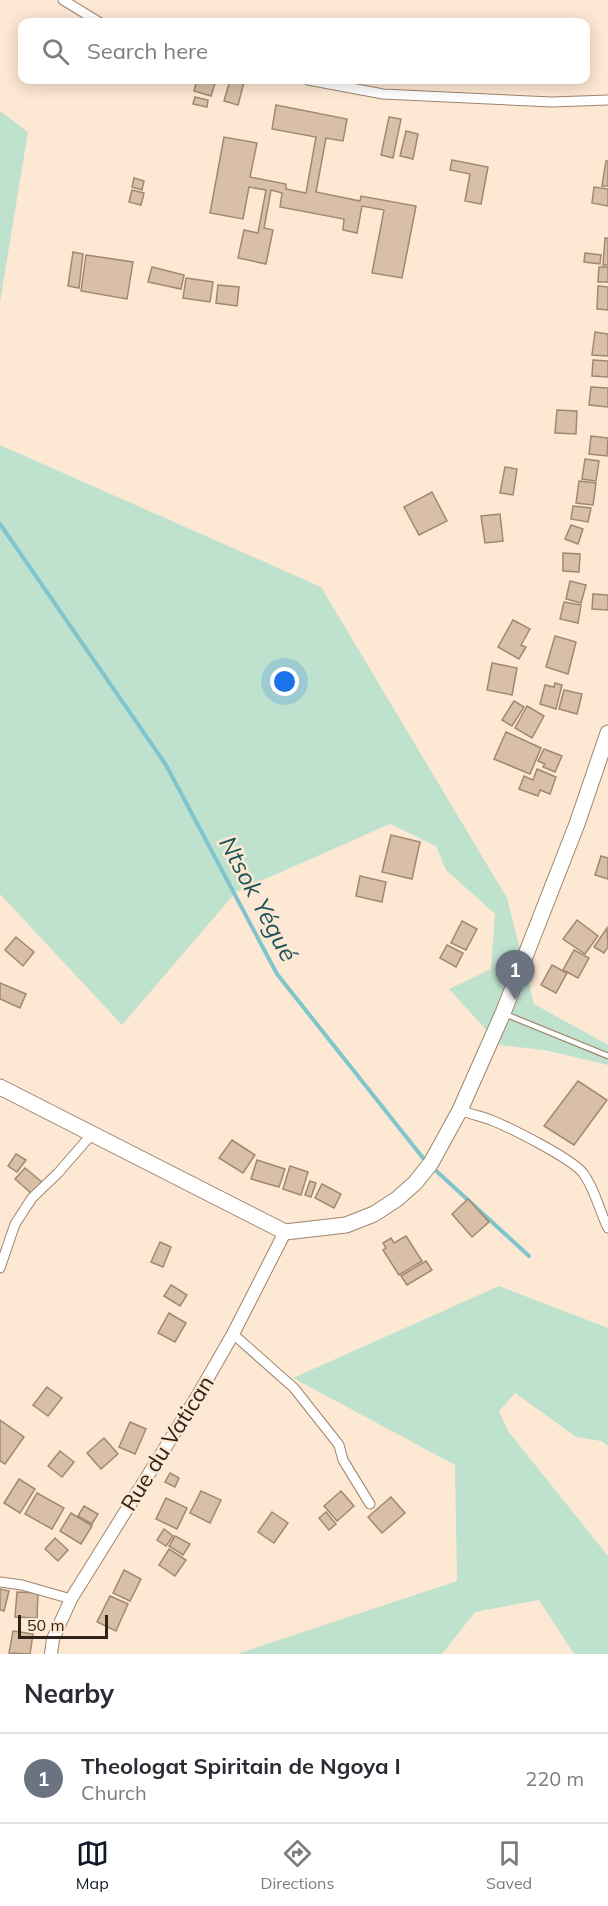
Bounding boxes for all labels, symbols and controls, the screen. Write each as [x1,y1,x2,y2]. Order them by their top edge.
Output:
search box [18,18,590,84]
icon: search [39,35,72,68]
text: Search here [87,37,208,65]
your location [270,667,299,696]
water label: Ntsok Yégué [213,831,304,966]
pin: 1 [496,950,534,1000]
street label: Rue du Vatican [114,1370,220,1516]
scale bar [18,1612,108,1640]
text: 50 m [27,1615,64,1635]
text: Nearby [24,1677,114,1710]
text: Theologat Spiritain de Ngoya I [81,1752,401,1780]
text: 1 [38,1766,50,1791]
text: 220 m [525,1766,584,1791]
text: Church [81,1780,147,1805]
tab: Map [76,1837,109,1893]
tab: Directions [260,1837,334,1893]
tab: Saved [486,1837,532,1893]

